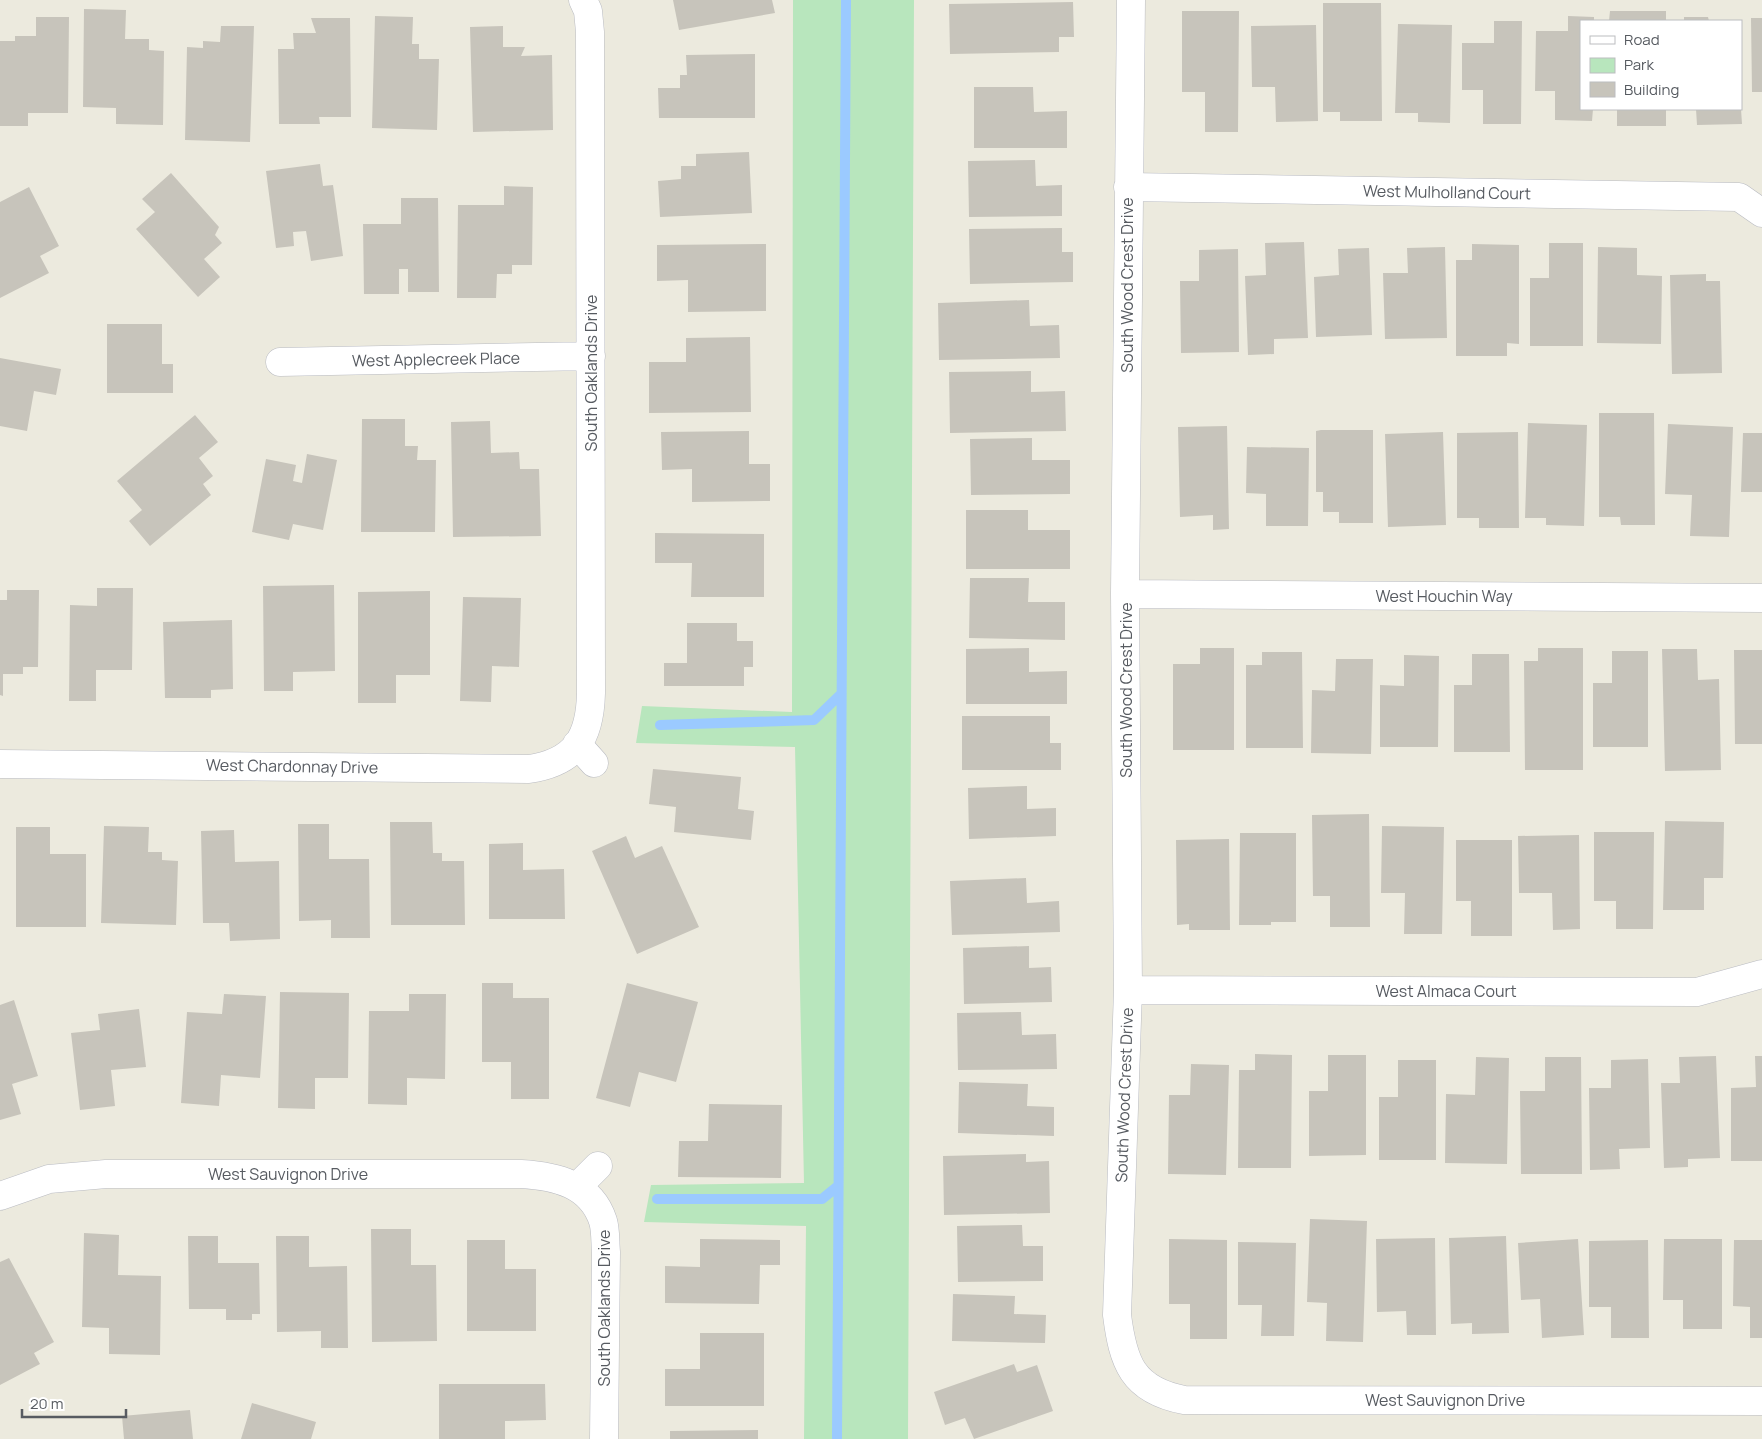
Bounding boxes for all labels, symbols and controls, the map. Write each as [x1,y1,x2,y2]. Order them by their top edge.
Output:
legend [1580,20,1742,110]
text: Road [1624,29,1660,50]
text: Park [1624,54,1654,75]
text: Building [1624,79,1679,100]
street label: West Mulholland Court [1363,180,1531,204]
street label: South Wood Crest Drive [1116,197,1138,373]
street label: South Oaklands Drive [580,295,602,451]
street label: West Applecreek Place [352,347,520,371]
street label: West Houchin Way [1375,585,1513,607]
street label: South Wood Crest Drive [1115,602,1137,778]
street label: West Chardonnay Drive [206,753,378,779]
street label: West Almaca Court [1375,980,1517,1002]
street label: South Wood Crest Drive [1110,1007,1138,1183]
street label: West Sauvignon Drive [208,1163,368,1185]
street label: South Oaklands Drive [593,1230,615,1386]
scale bar [22,1386,126,1418]
street label: West Sauvignon Drive [1365,1389,1525,1411]
text: 20 m [30,1393,63,1414]

